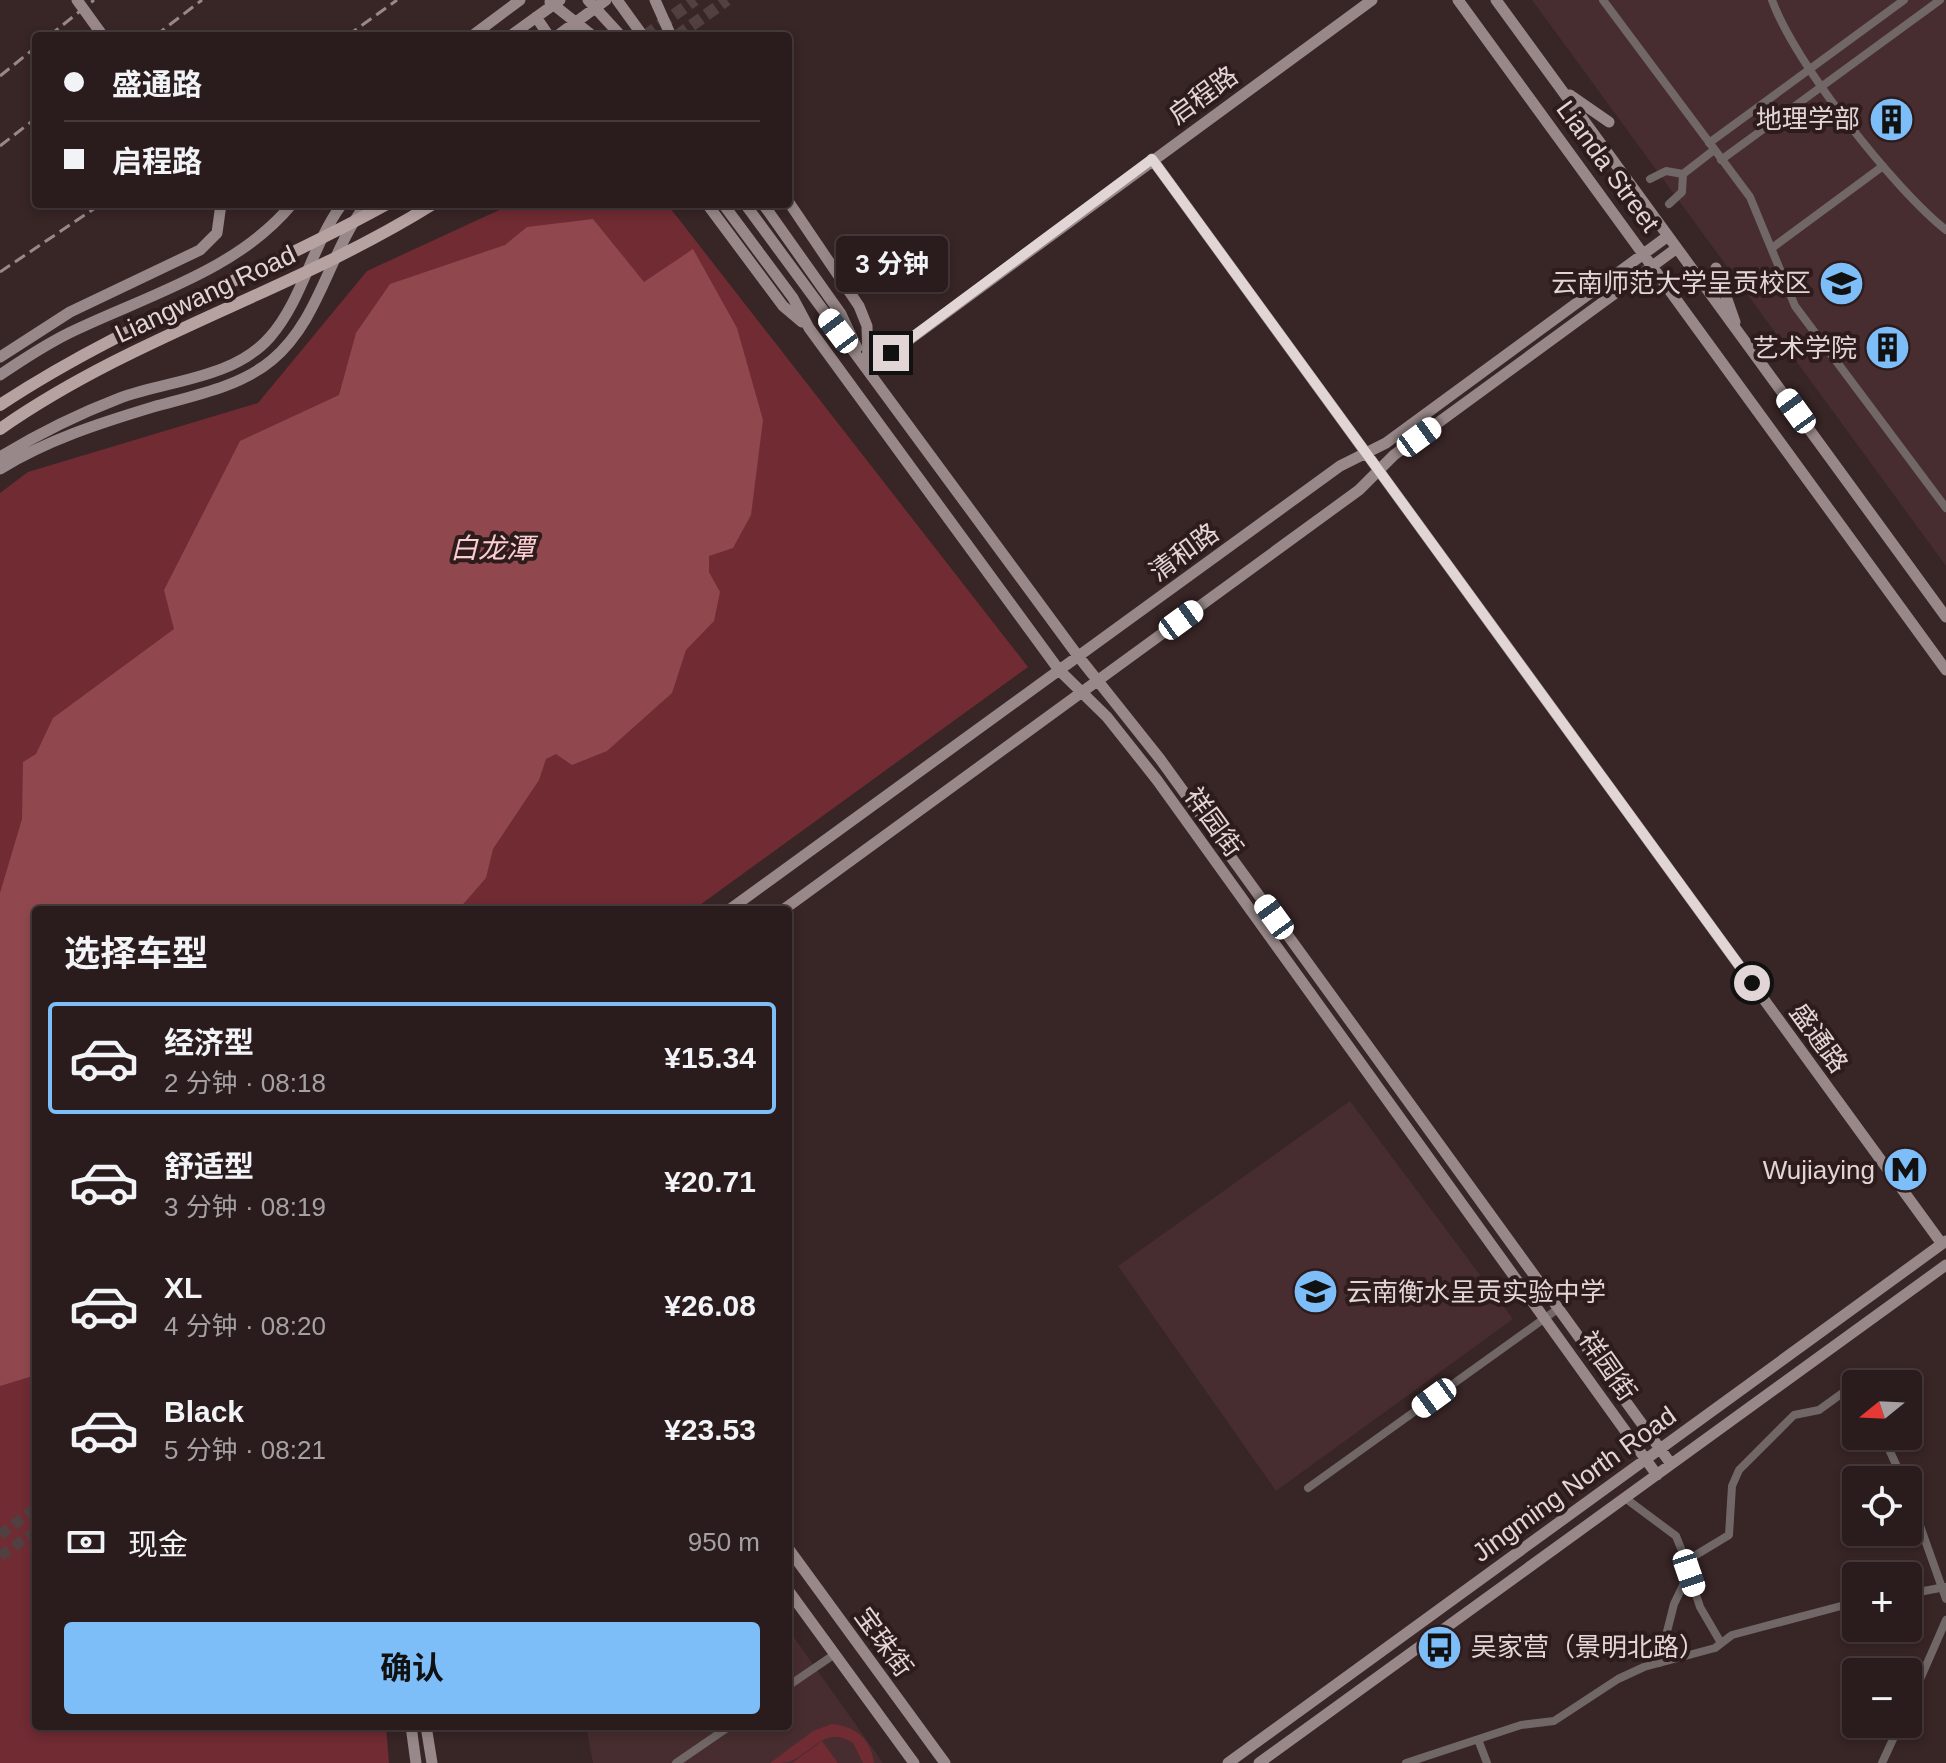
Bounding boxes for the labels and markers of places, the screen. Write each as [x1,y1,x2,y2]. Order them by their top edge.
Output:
building icon: 地理学部 [1867,95,1915,143]
place label: 地理学部 [1756,104,1860,134]
school or university icon: 云南师范大学呈贡校区 [1818,259,1866,307]
place label: 云南师范大学呈贡校区 [1551,268,1811,298]
building icon: 艺术学院 [1864,324,1912,372]
place label: 艺术学院 [1753,333,1857,363]
metro station icon: Wujiaying [1882,1146,1930,1194]
place label: Wujiaying [1763,1155,1875,1185]
school or university icon: 云南衡水呈贡实验中学 [1291,1268,1339,1316]
place label: 云南衡水呈贡实验中学 [1346,1277,1606,1307]
bus stop icon: 吴家营（景明北路） [1416,1623,1464,1671]
place label: 吴家营（景明北路） [1471,1632,1705,1662]

